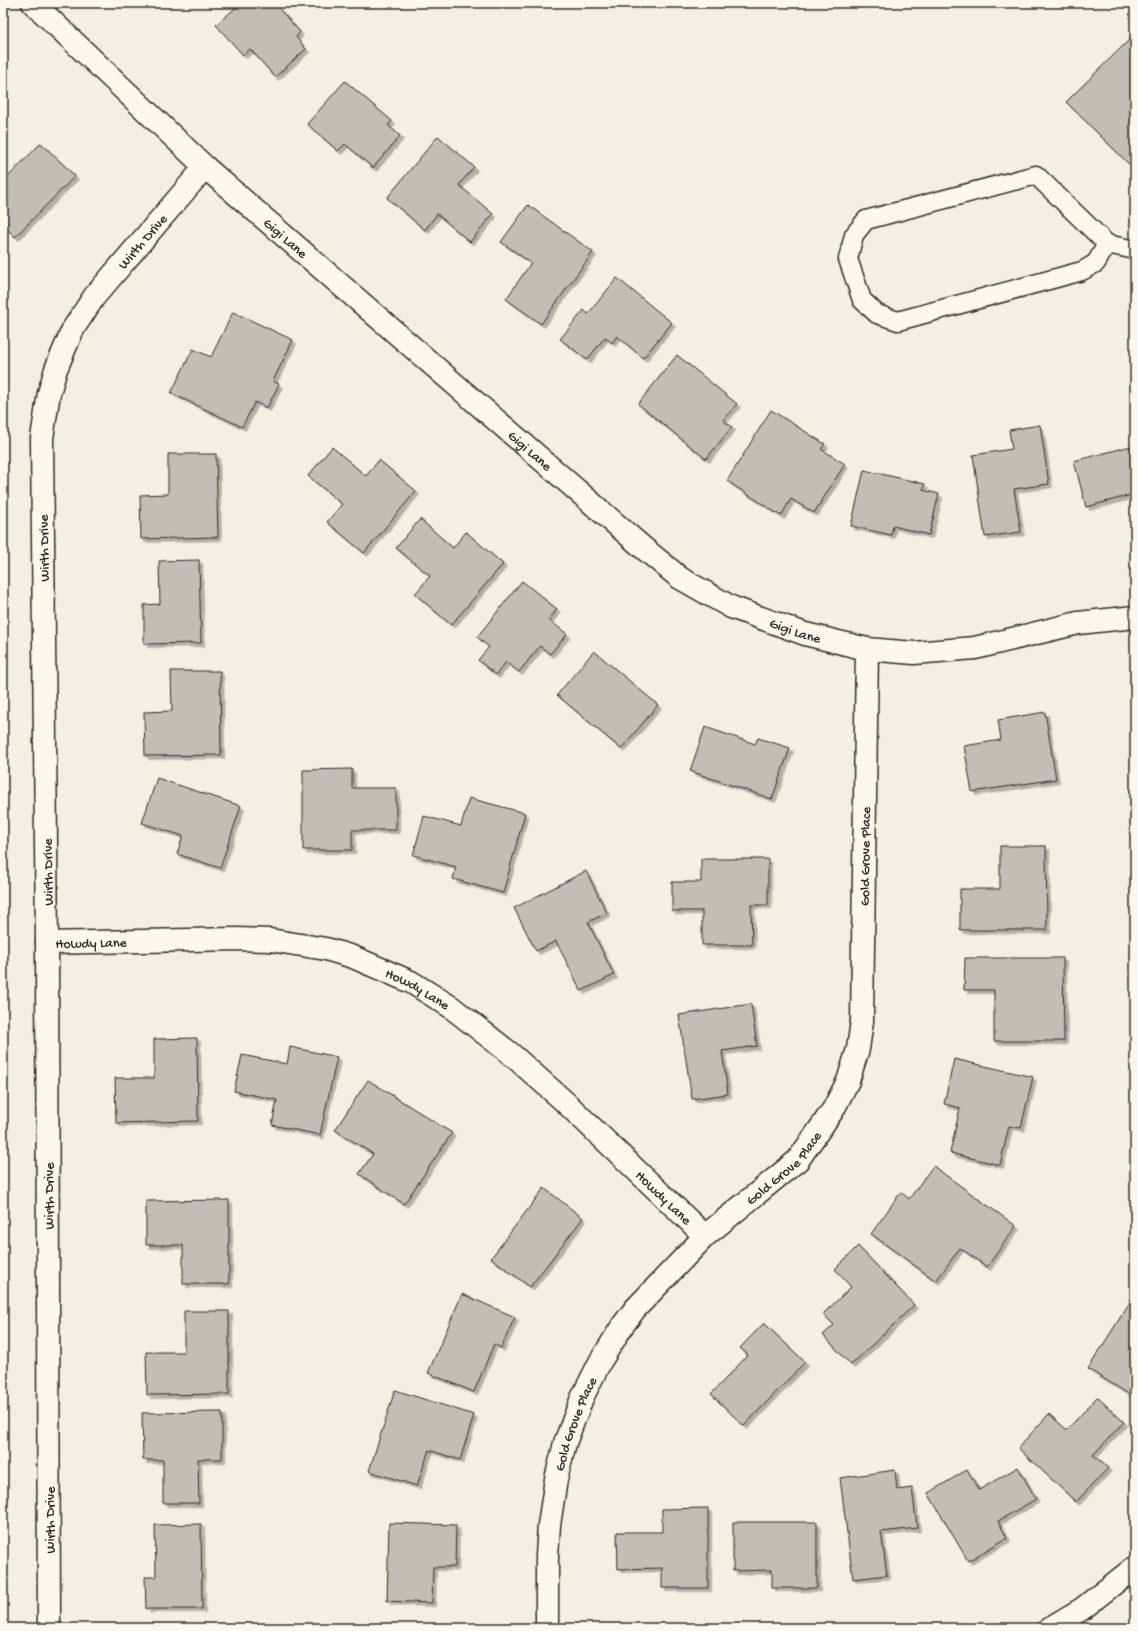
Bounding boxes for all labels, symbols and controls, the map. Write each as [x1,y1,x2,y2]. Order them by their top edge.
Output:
street label: Wirth Drive [116,211,172,274]
street label: Gigi Lane [259,215,311,264]
street label: Gigi Lane [503,428,555,476]
street label: Wirth Drive [36,514,55,582]
street label: Gigi Lane [767,616,823,649]
street label: Gold Grove Place [858,806,876,906]
street label: Wirth Drive [40,838,59,906]
street label: Howdy Lane [55,935,128,954]
street label: Howdy Lane [382,966,453,1015]
street label: Gold Grove Place [744,1128,827,1210]
street label: Wirth Drive [42,1162,59,1229]
street label: Howdy Lane [631,1168,695,1230]
street label: Gold Grove Place [552,1374,602,1473]
street label: Wirth Drive [43,1486,60,1553]

